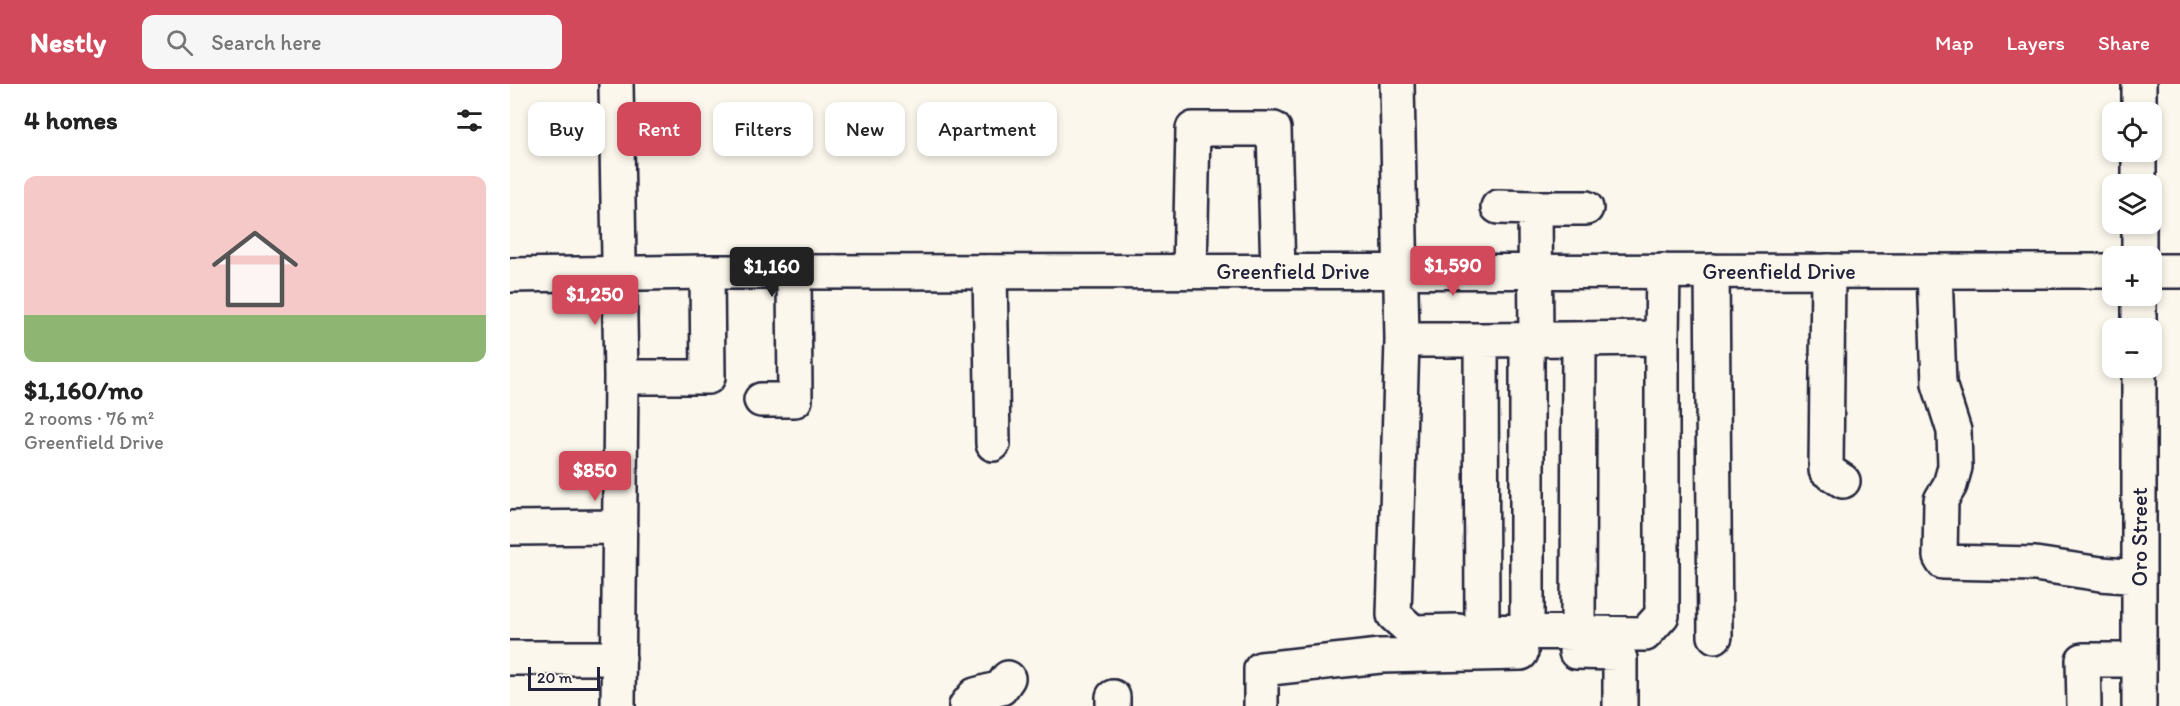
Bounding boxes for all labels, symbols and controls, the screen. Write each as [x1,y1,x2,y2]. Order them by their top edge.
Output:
search box [142,15,562,69]
text: Nestly [30,25,106,59]
icon: search [163,26,196,59]
text: Search here [211,29,322,56]
text: Map [1935,30,1974,55]
text: Layers [2007,30,2065,55]
text: Share [2098,30,2150,55]
chip: Buy [528,102,605,156]
chip: Rent [617,102,701,156]
chip: Filters [713,102,813,156]
chip: New [825,102,905,156]
chip: Apartment [917,102,1057,156]
map controls [2102,102,2162,378]
button: locate [2102,102,2162,162]
text: 4 homes [24,104,118,136]
icon: filters [453,104,486,137]
button: layers [2102,174,2162,234]
icon: home [201,215,309,323]
pin: $1,590 [1404,246,1502,297]
button: + [2102,246,2162,306]
pin: $1,160 [723,247,821,298]
text: $1,590 [1424,253,1482,277]
text: $1,160 [744,254,800,278]
street label: Greenfield Drive [1216,258,1370,285]
street label: Greenfield Drive [1702,258,1856,285]
pin: $1,250 [546,275,644,326]
text: $1,250 [566,282,624,306]
button: − [2102,318,2162,378]
text: $1,160/mo [24,374,143,406]
text: 2 rooms · 76 m² [24,406,154,430]
text: Greenfield Drive [24,430,164,454]
pin: $850 [559,451,631,502]
text: $850 [573,458,617,482]
street label: Oro Street [2126,487,2153,587]
scale bar [528,664,600,692]
text: 20 m [537,668,572,687]

